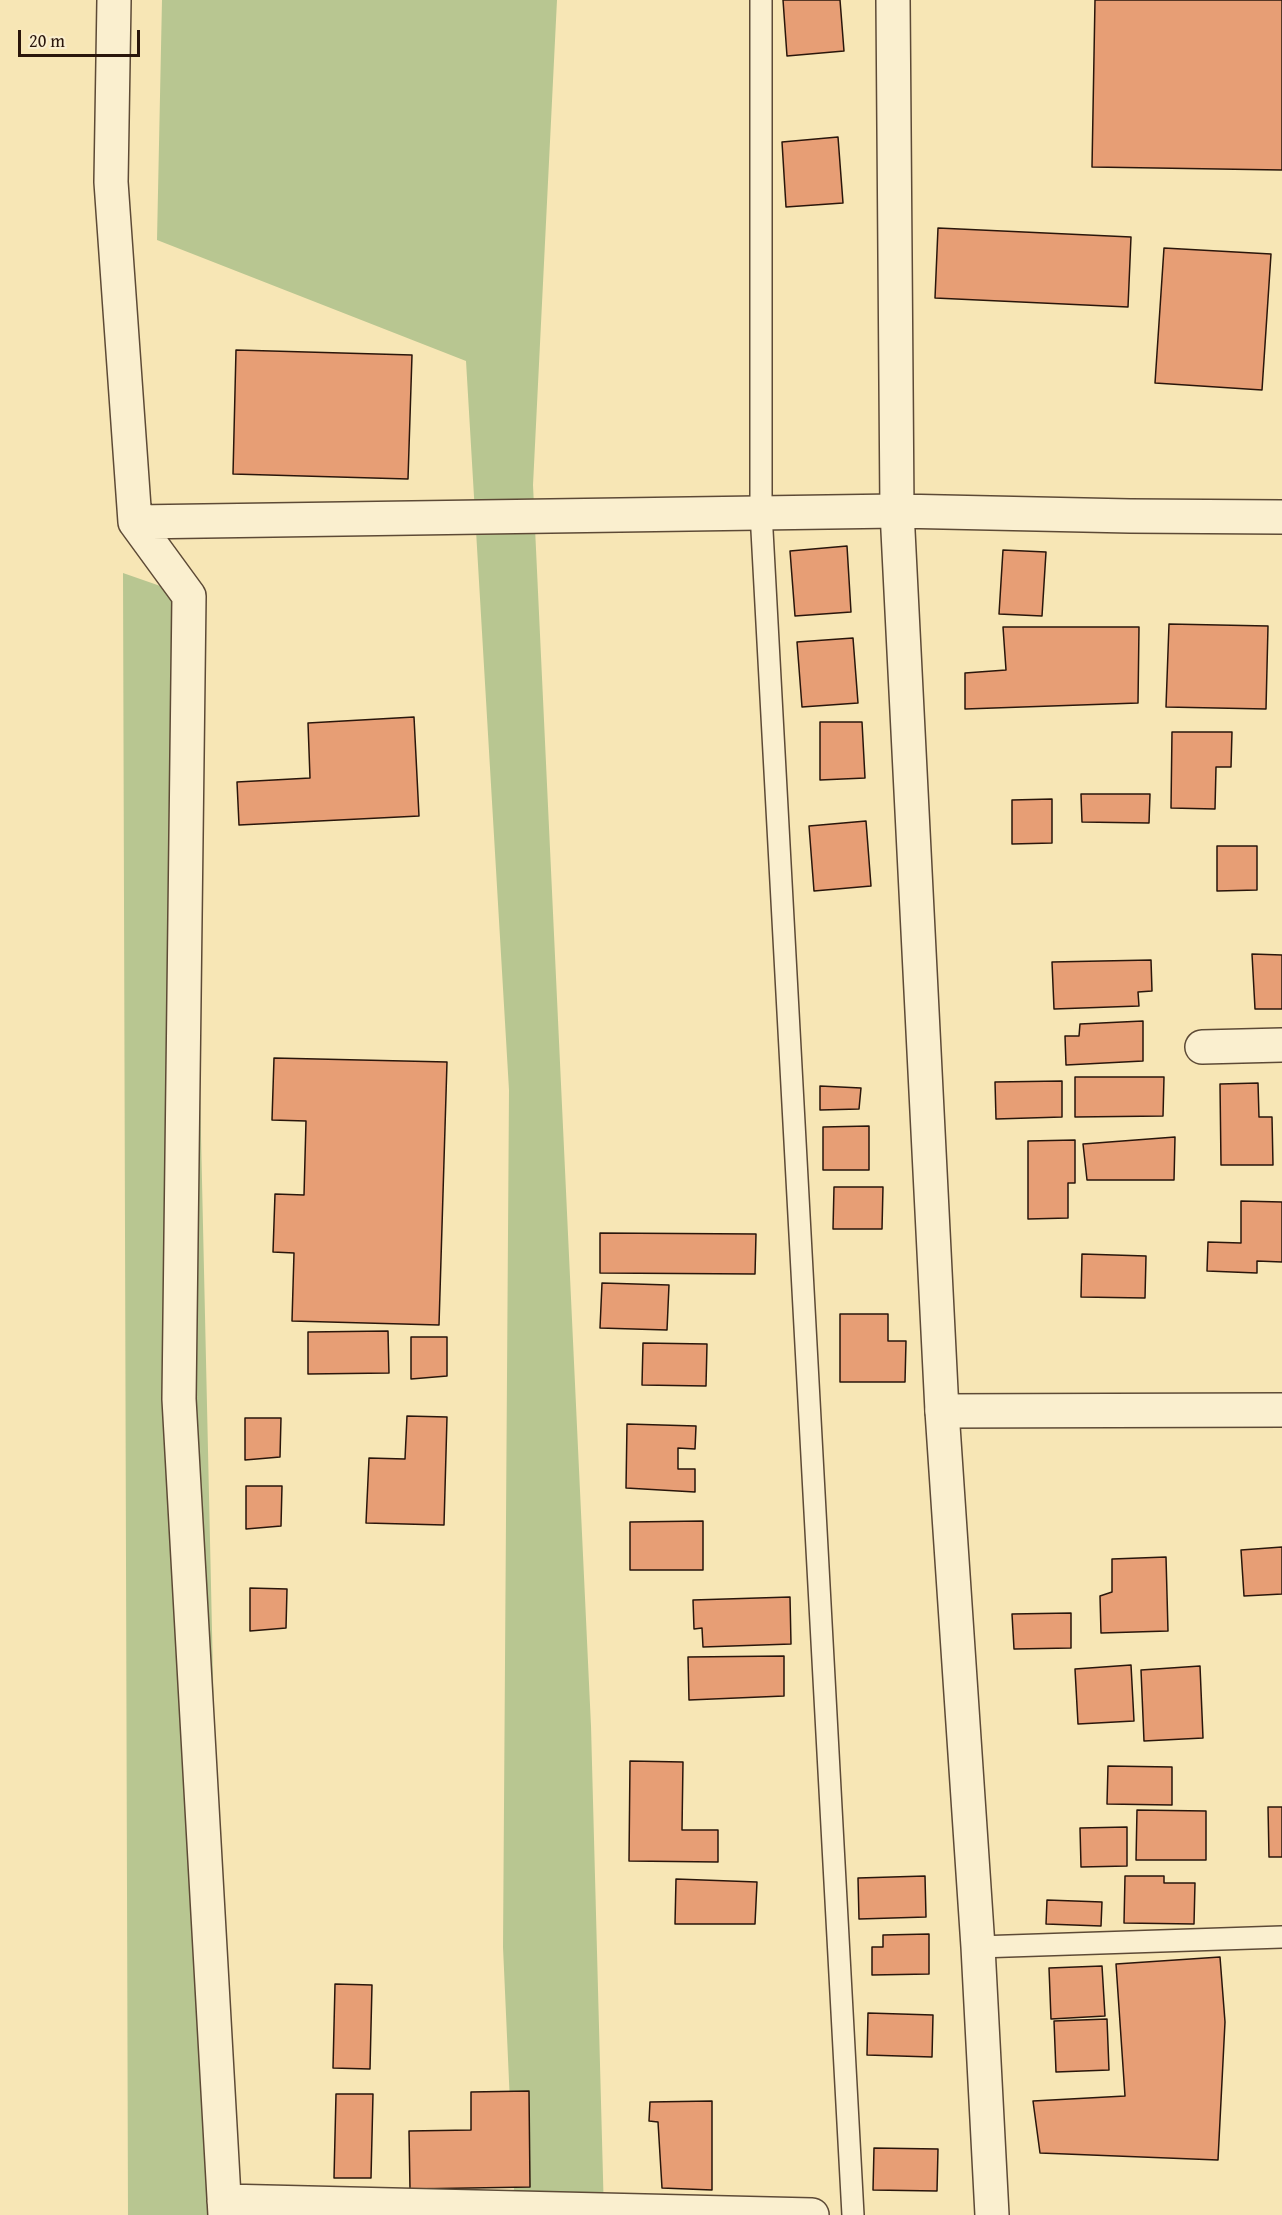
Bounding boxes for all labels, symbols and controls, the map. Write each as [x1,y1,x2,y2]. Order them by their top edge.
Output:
scale bar [21,18,142,56]
text: 20 m [29,27,65,54]

